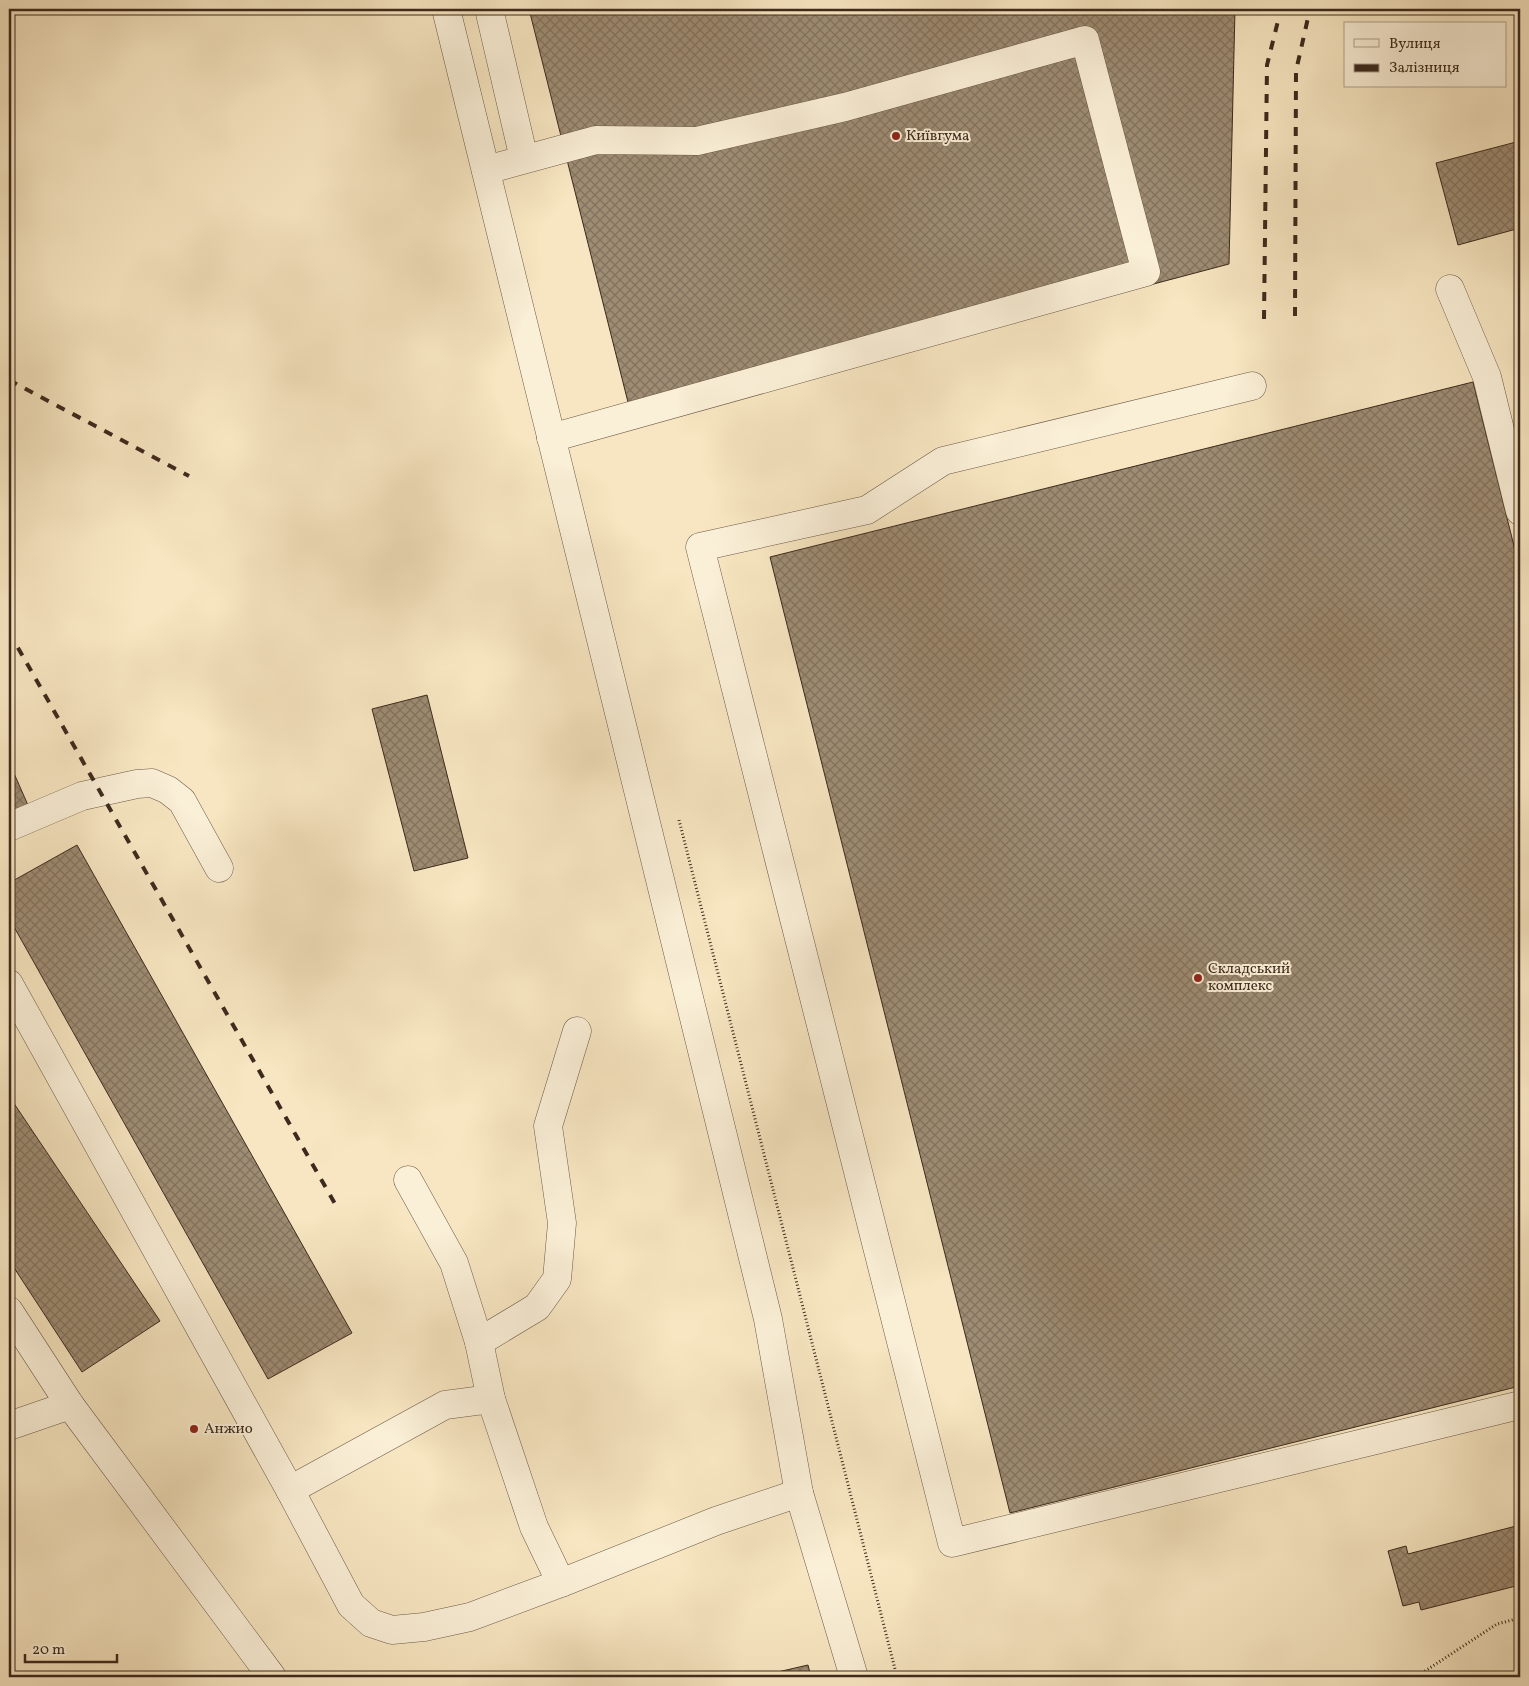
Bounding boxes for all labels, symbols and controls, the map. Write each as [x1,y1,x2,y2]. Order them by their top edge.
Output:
legend [1344,22,1506,88]
text: Вулиця [1389,34,1441,55]
text: Залізниця [1389,58,1460,79]
place label: Київгума [906,126,970,147]
marker: Київгума [890,130,902,142]
place label: Складський комплекс [1208,959,1290,997]
marker: Складський комплекс [1192,972,1204,984]
place label: Анжио [204,1419,253,1440]
marker: Анжио [188,1423,200,1435]
scale bar [25,1631,118,1663]
text: 20 m [32,1640,65,1661]

